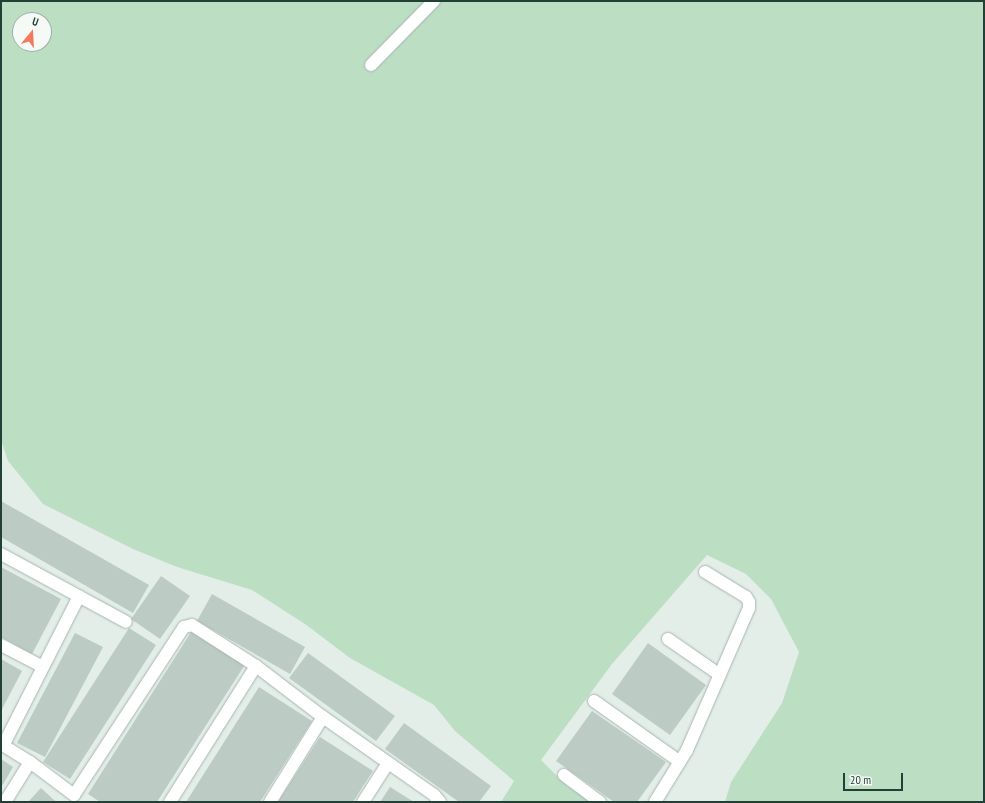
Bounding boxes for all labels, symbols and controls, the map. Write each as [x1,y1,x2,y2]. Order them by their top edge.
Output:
north arrow [12,12,52,52]
text: U [31,14,40,29]
scale bar [845,765,905,791]
text: 20 m [850,772,871,787]

